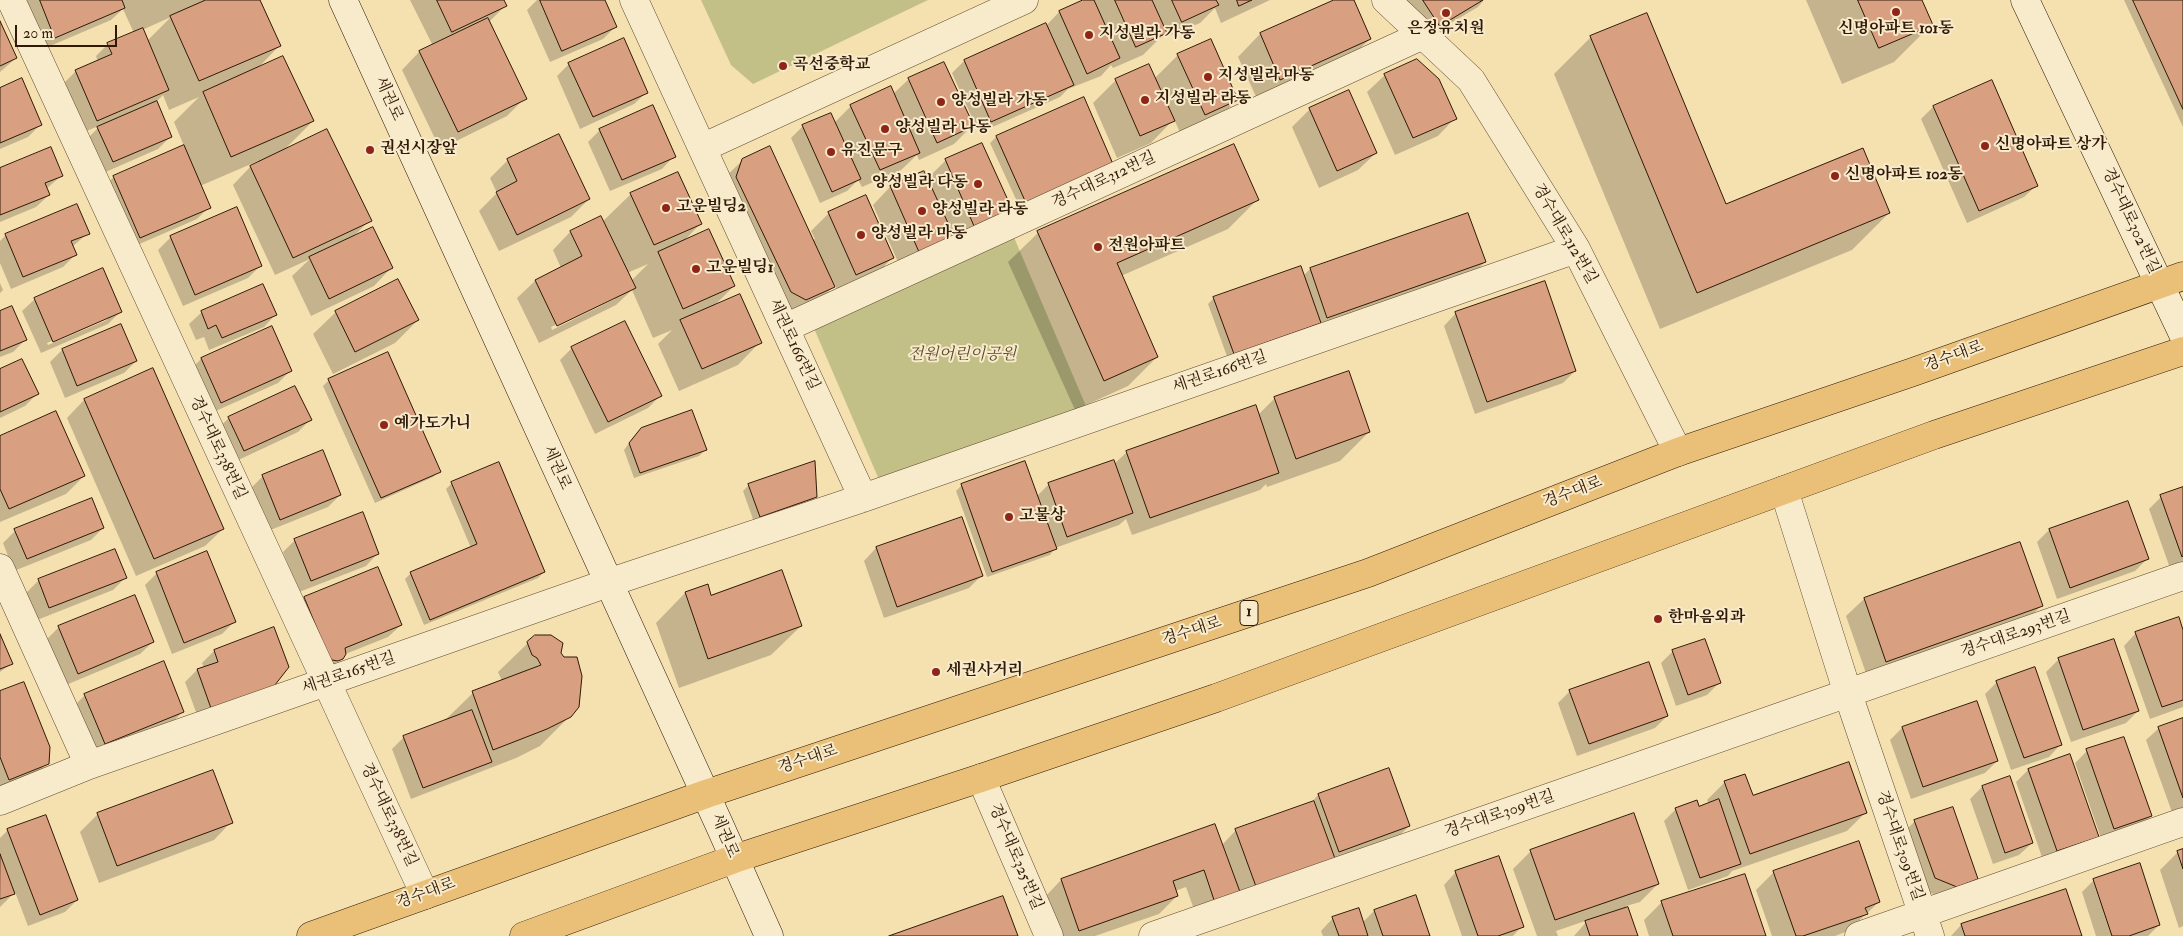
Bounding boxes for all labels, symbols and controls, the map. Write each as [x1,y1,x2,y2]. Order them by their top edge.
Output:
marker: 신명아파트 101동 [1890,6,1902,18]
marker: 은정유치원 [1440,7,1452,19]
scale bar [18,15,120,47]
place label: 은정유치원 [1407,20,1485,40]
place label: 신명아파트 101동 [1838,20,1954,40]
text: 20 m [23,24,53,43]
place label: 지성빌라 가동 [1099,25,1195,45]
marker: 지성빌라 가동 [1083,29,1095,41]
place label: 곡선중학교 [793,56,870,76]
marker: 곡선중학교 [777,60,789,72]
place label: 지성빌라 마동 [1218,67,1314,87]
marker: 지성빌라 마동 [1202,71,1214,83]
street label: 세권로 [370,74,406,124]
place label: 지성빌라 라동 [1155,90,1251,110]
place label: 양성빌라 가동 [951,92,1047,112]
marker: 지성빌라 라동 [1139,94,1151,106]
marker: 양성빌라 가동 [935,96,947,108]
place label: 양성빌라 나동 [895,119,991,139]
marker: 양성빌라 나동 [879,123,891,135]
place label: 신명아파트 상가 [1995,136,2107,156]
place label: 권선시장앞 [380,140,457,160]
marker: 신명아파트 상가 [1979,140,1991,152]
place label: 유진문구 [841,142,903,162]
marker: 권선시장앞 [364,144,376,156]
marker: 유진문구 [825,146,837,158]
street label: 경수대로312번길 [1049,148,1159,214]
street label: 경수대로302번길 [2097,165,2163,277]
place label: 신명아파트 102동 [1845,166,1963,186]
marker: 신명아파트 102동 [1829,170,1841,182]
place label: 양성빌라 다동 [872,174,968,194]
marker: 양성빌라 다동 [972,178,984,190]
street label: 경수대로312번길 [1528,180,1600,288]
place label: 고운빌딩2 [676,198,746,218]
place label: 양성빌라 라동 [932,201,1028,221]
marker: 고운빌딩2 [660,202,672,214]
marker: 양성빌라 라동 [916,205,928,217]
place label: 양성빌라 마동 [871,225,967,245]
marker: 양성빌라 마동 [855,229,867,241]
place label: 전원아파트 [1108,237,1185,257]
marker: 전원아파트 [1092,241,1104,253]
place label: 고운빌딩1 [706,259,774,279]
marker: 고운빌딩1 [690,263,702,275]
street label: 세권로166번길 [763,296,823,394]
street label: 경수대로 [1922,337,1986,377]
park label: 전원어린이공원 [908,346,1016,366]
street label: 세권로166번길 [1170,348,1270,398]
street label: 경수대로338번길 [185,393,249,503]
place label: 예가도가니 [394,415,471,435]
marker: 예가도가니 [378,419,390,431]
street label: 세권로 [538,443,574,493]
street label: 경수대로 [1541,473,1605,513]
place label: 고물상 [1019,507,1065,527]
marker: 고물상 [1003,511,1015,523]
road number: 1 [1240,600,1258,626]
street label: 경수대로293번길 [1958,607,2074,663]
place label: 한마음외과 [1668,609,1745,629]
street label: 경수대로 [1160,613,1224,651]
marker: 한마음외과 [1652,613,1664,625]
street label: 세권로165번길 [300,649,398,699]
place label: 세권사거리 [946,662,1023,682]
marker: 세권사거리 [930,666,942,678]
street label: 경수대로 [776,741,840,779]
street label: 경수대로338번길 [356,760,420,870]
street label: 경수대로309번길 [1442,787,1558,843]
street label: 경수대로309번길 [1871,788,1927,904]
street label: 경수대로325번길 [984,801,1046,913]
street label: 세권로 [706,811,742,861]
street label: 경수대로 [394,874,458,914]

